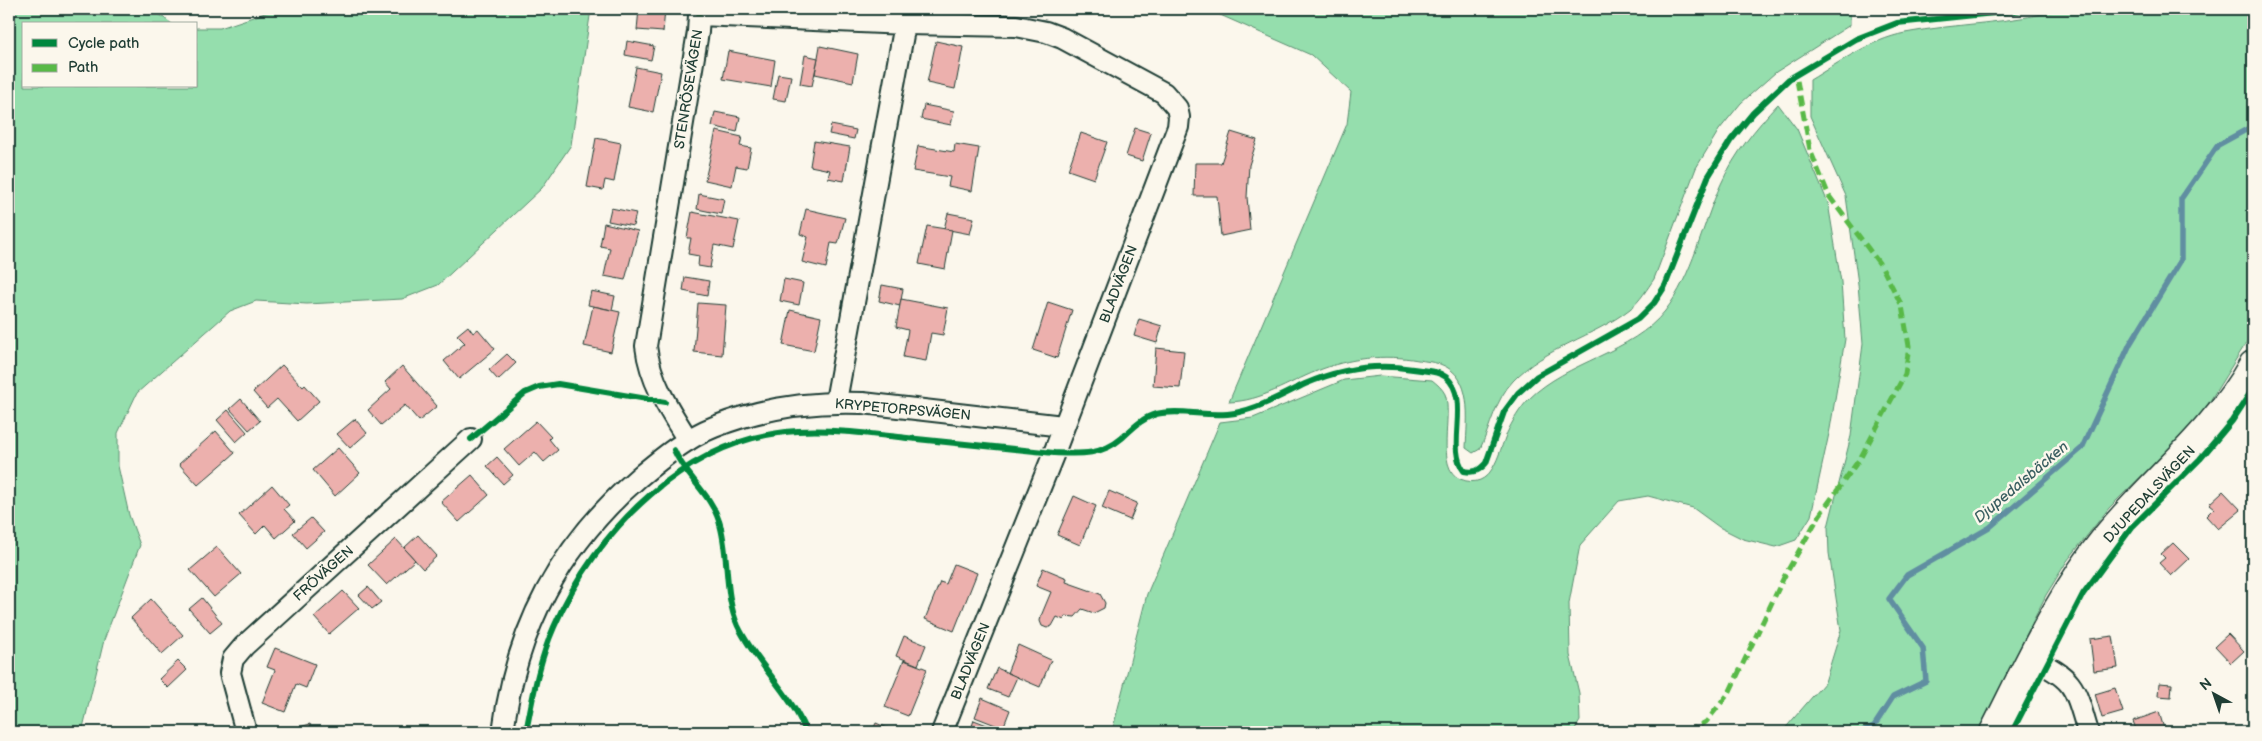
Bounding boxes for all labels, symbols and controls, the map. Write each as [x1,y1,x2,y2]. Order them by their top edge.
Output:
legend [22,22,198,88]
street label: STENRÖSEVÄGEN [670,28,706,150]
text: Cycle path [68,34,139,53]
text: Path [68,58,98,77]
street label: BLADVÄGEN [1096,243,1141,325]
street label: KRYPETORPSVÄGEN [834,395,972,424]
water label: Djupedalsbäcken [1970,437,2072,527]
street label: DJUPEDALSVÄGEN [2100,442,2199,546]
street label: FRÖVÄGEN [289,541,357,605]
street label: BLADVÄGEN [947,620,994,702]
north arrow [2190,668,2240,718]
text: N [2196,675,2215,694]

